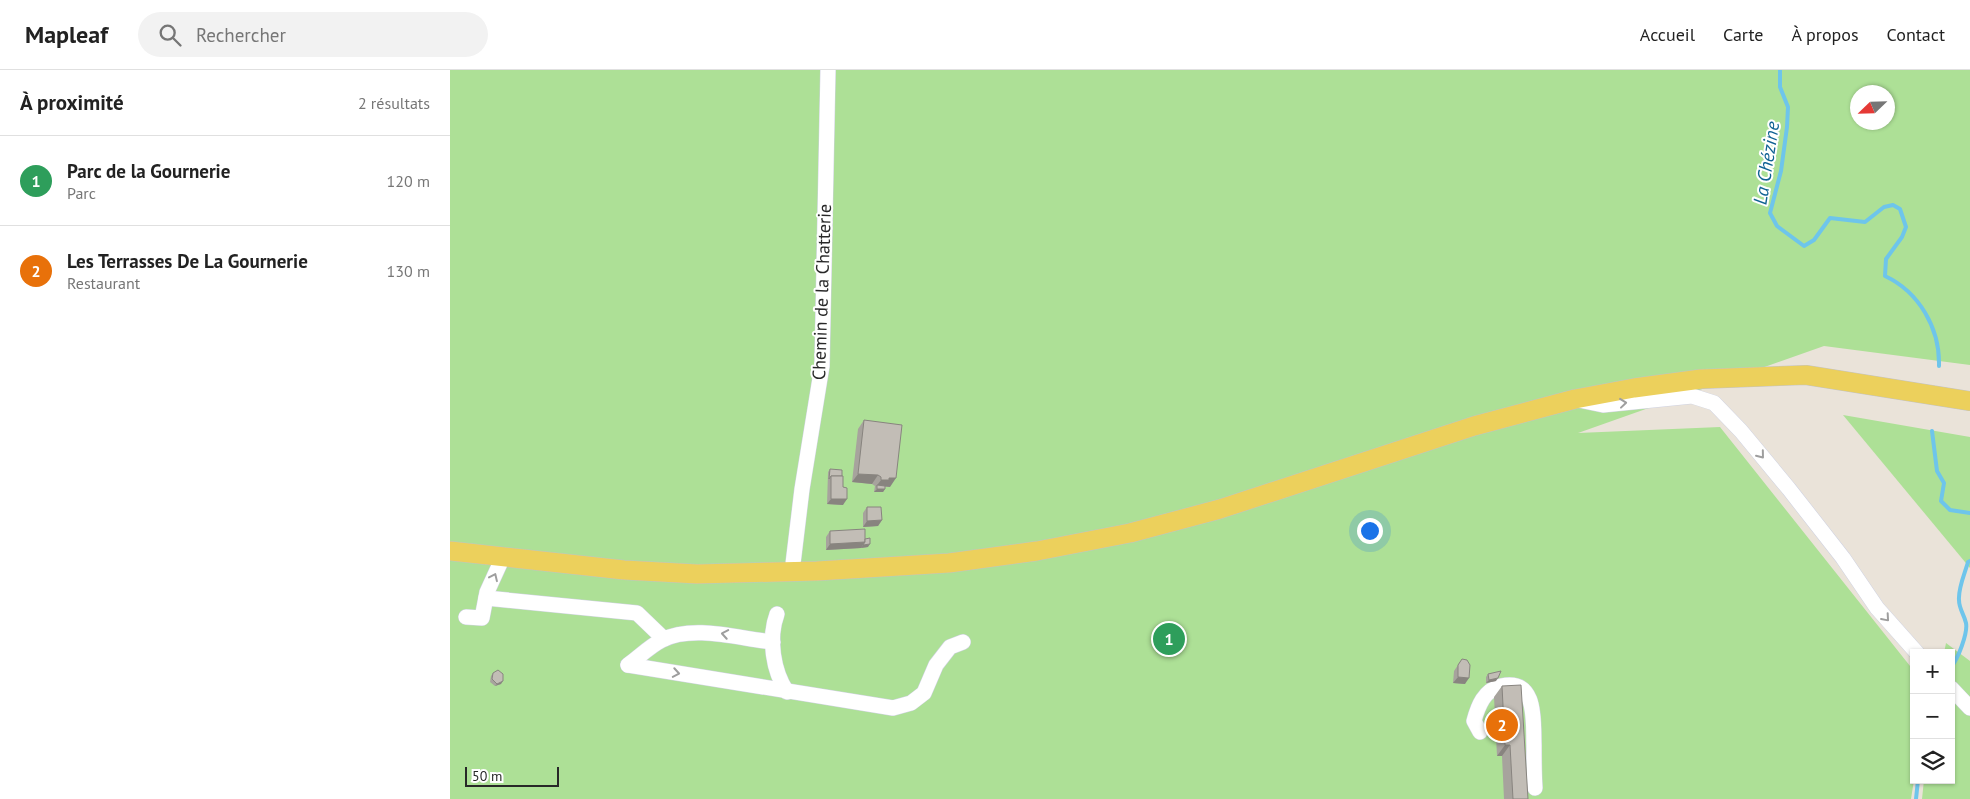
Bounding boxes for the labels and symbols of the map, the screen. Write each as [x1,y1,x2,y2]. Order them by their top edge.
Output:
north arrow [1850,85,1895,130]
water label: La Chézine [1748,120,1784,206]
street label: Chemin de la Chatterie [807,203,836,380]
one-way arrow [1619,398,1627,409]
one-way arrow [1755,449,1764,458]
your location [1357,518,1383,544]
one-way arrow [488,573,498,582]
one-way arrow [1880,612,1888,621]
pin: 1 [1153,620,1185,658]
one-way arrow [720,630,729,640]
one-way arrow [672,667,680,678]
pin: 2 [1486,706,1518,744]
scale bar [465,764,559,787]

